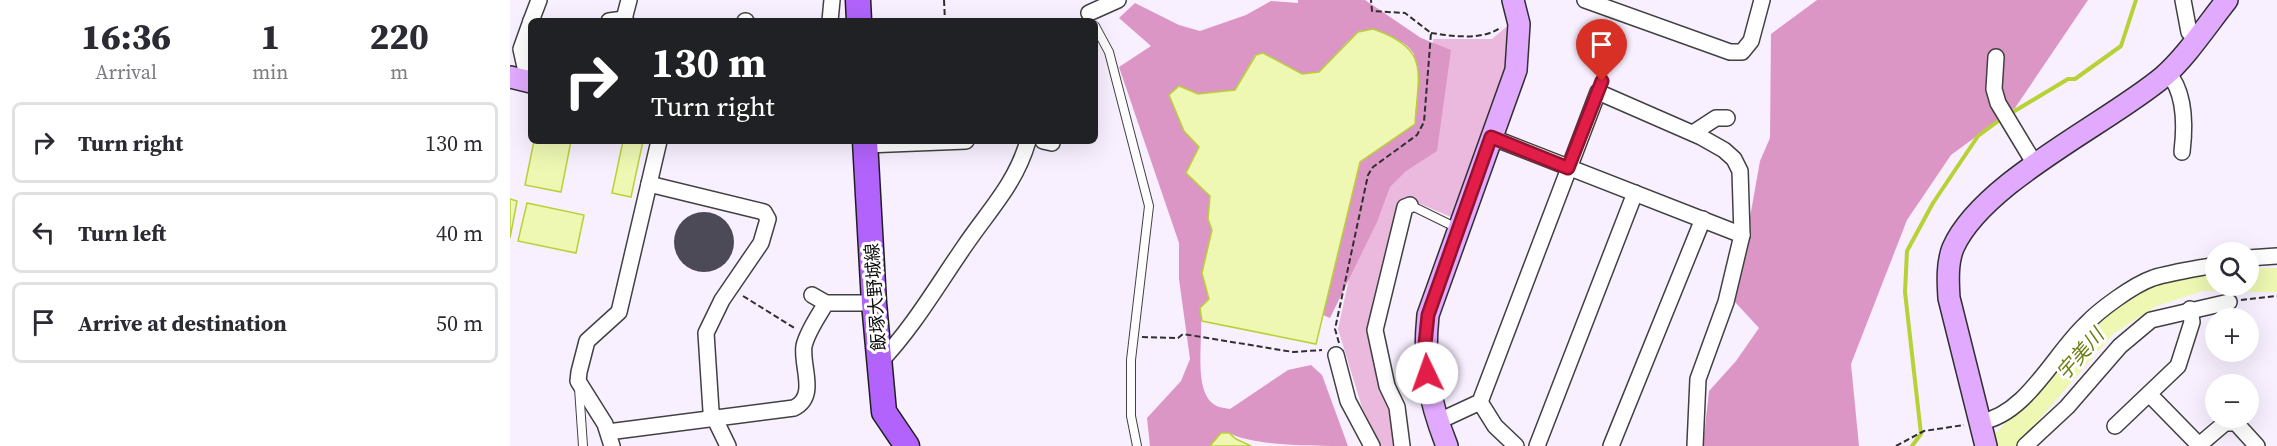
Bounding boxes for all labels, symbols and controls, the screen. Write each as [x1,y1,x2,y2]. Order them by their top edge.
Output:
text: 16:36 [81,12,171,61]
text: 1 [260,12,280,61]
text: 220 [369,12,429,61]
pin [1576,19,1627,81]
icon: arrive [1585,28,1618,61]
text: 130 m [651,33,766,91]
icon: right [552,42,630,120]
text: Arrival [95,58,157,86]
text: min [252,58,288,86]
text: m [390,58,408,86]
text: Turn right [651,88,775,125]
icon: right [27,126,60,159]
text: Turn right [78,128,183,158]
text: 130 m [425,128,483,158]
icon: left [27,216,60,249]
text: Turn left [78,218,166,248]
text: 40 m [436,218,483,248]
street label: 飯塚大野城線 [859,242,891,352]
map controls [2205,242,2259,428]
button: search [2205,242,2259,296]
icon: arrive [27,306,60,339]
text: Arrive at destination [78,308,287,338]
text: 50 m [436,308,483,338]
button: + [2205,308,2259,362]
water label: 宇美川 [2050,321,2112,386]
position arrow [1395,341,1459,405]
button: − [2205,374,2259,428]

